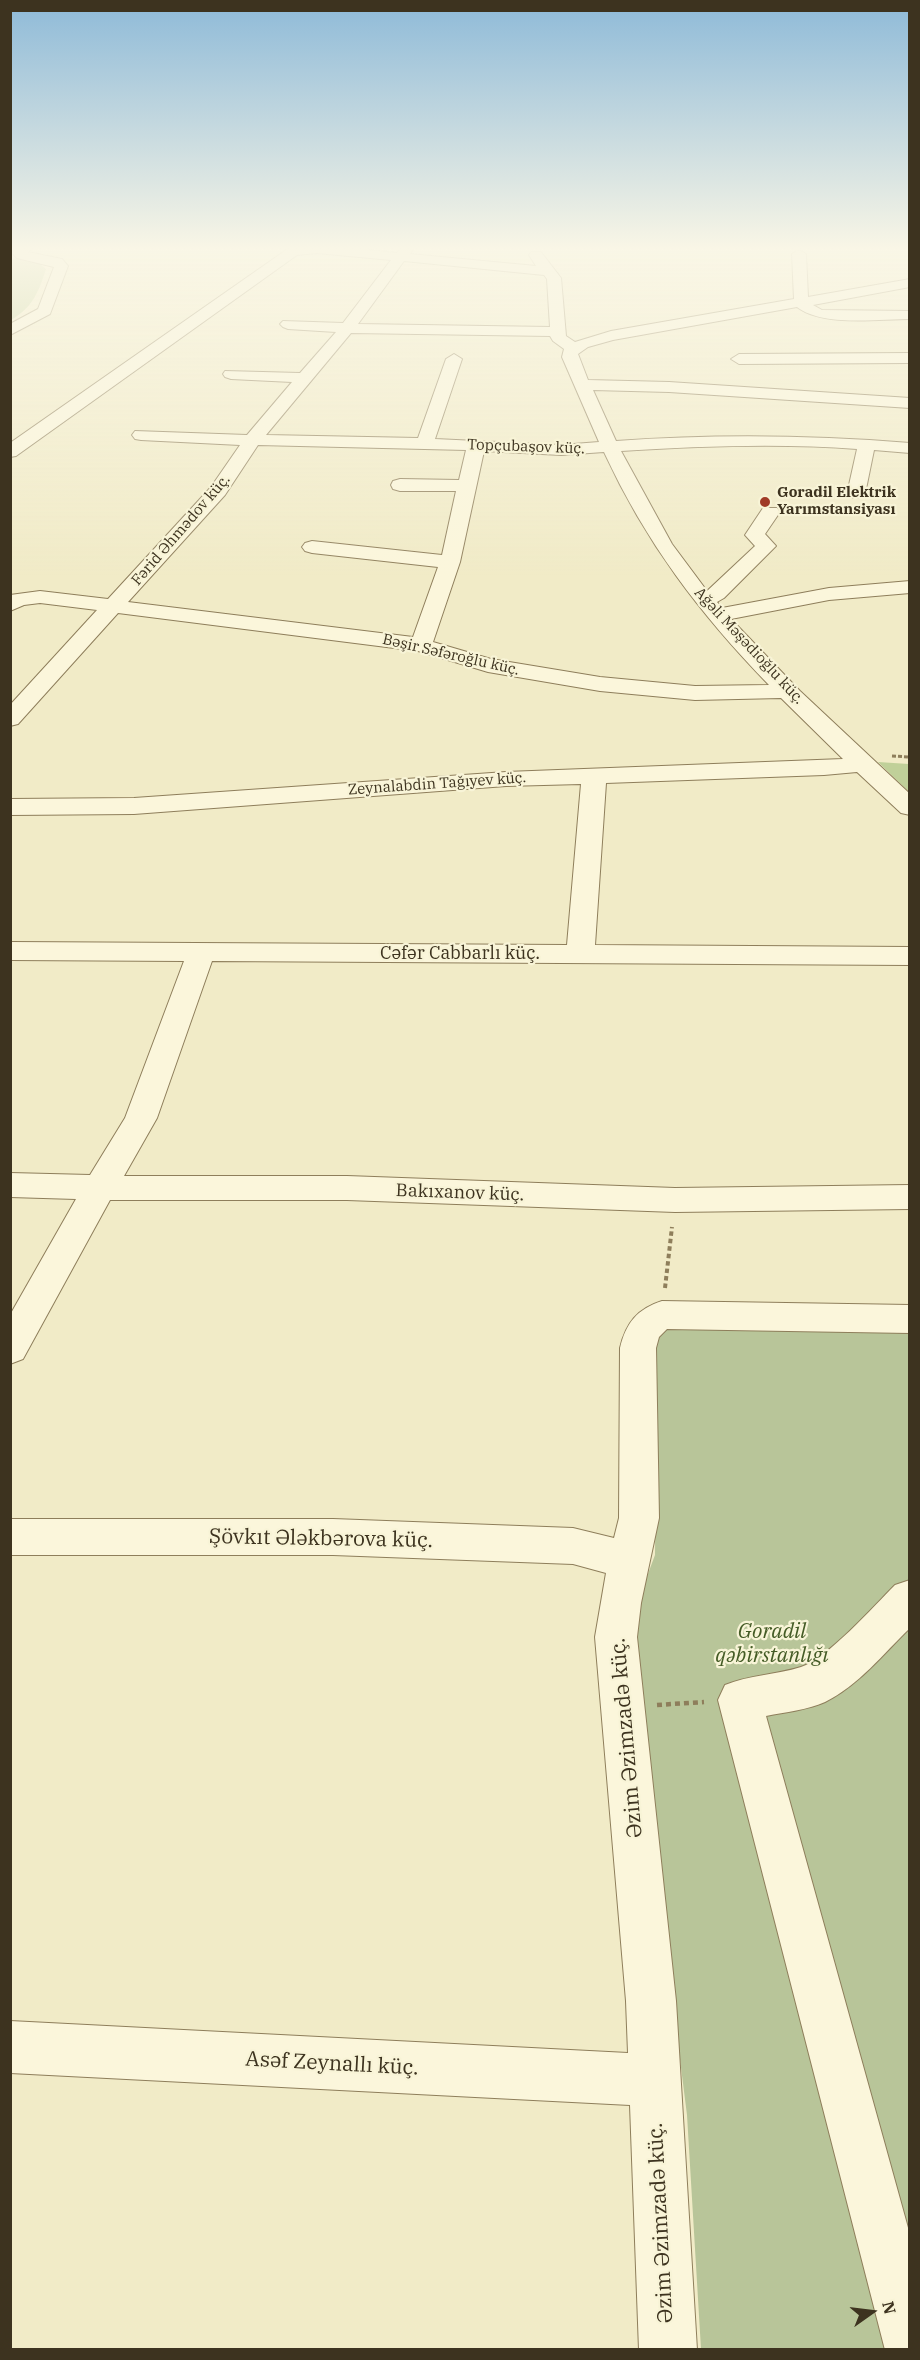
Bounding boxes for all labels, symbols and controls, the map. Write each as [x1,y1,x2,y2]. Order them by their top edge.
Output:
street label: Topçubaşov küç. [467,436,585,458]
street label: Fərid Əhmədov küç. [128,471,234,589]
place label: Goradil Elektrik Yarımstansiyası [777,484,896,519]
marker: Goradil Elektrik Yarımstansiyası [758,495,772,509]
street label: Ağəli Məşədioğlu küç. [690,584,808,708]
street label: Bəşir Səfəroğlu küç. [381,630,521,680]
street label: Zeynalabdin Tağıyev küç. [347,769,527,799]
street label: Cəfər Cabbarlı küç. [380,943,540,965]
street label: Bakıxanov küç. [395,1180,525,1206]
street label: Şövkıt Ələkbərova küç. [209,1524,433,1554]
park label: Goradil qəbirstanlığı [715,1619,829,1669]
street label: Əzim Əzimzadə küç. [606,1637,648,1839]
street label: Asəf Zeynallı küç. [245,2047,419,2081]
street label: Əzim Əzimzadə küç. [643,2122,679,2324]
north arrow [842,2282,902,2342]
text: N [878,2299,901,2316]

